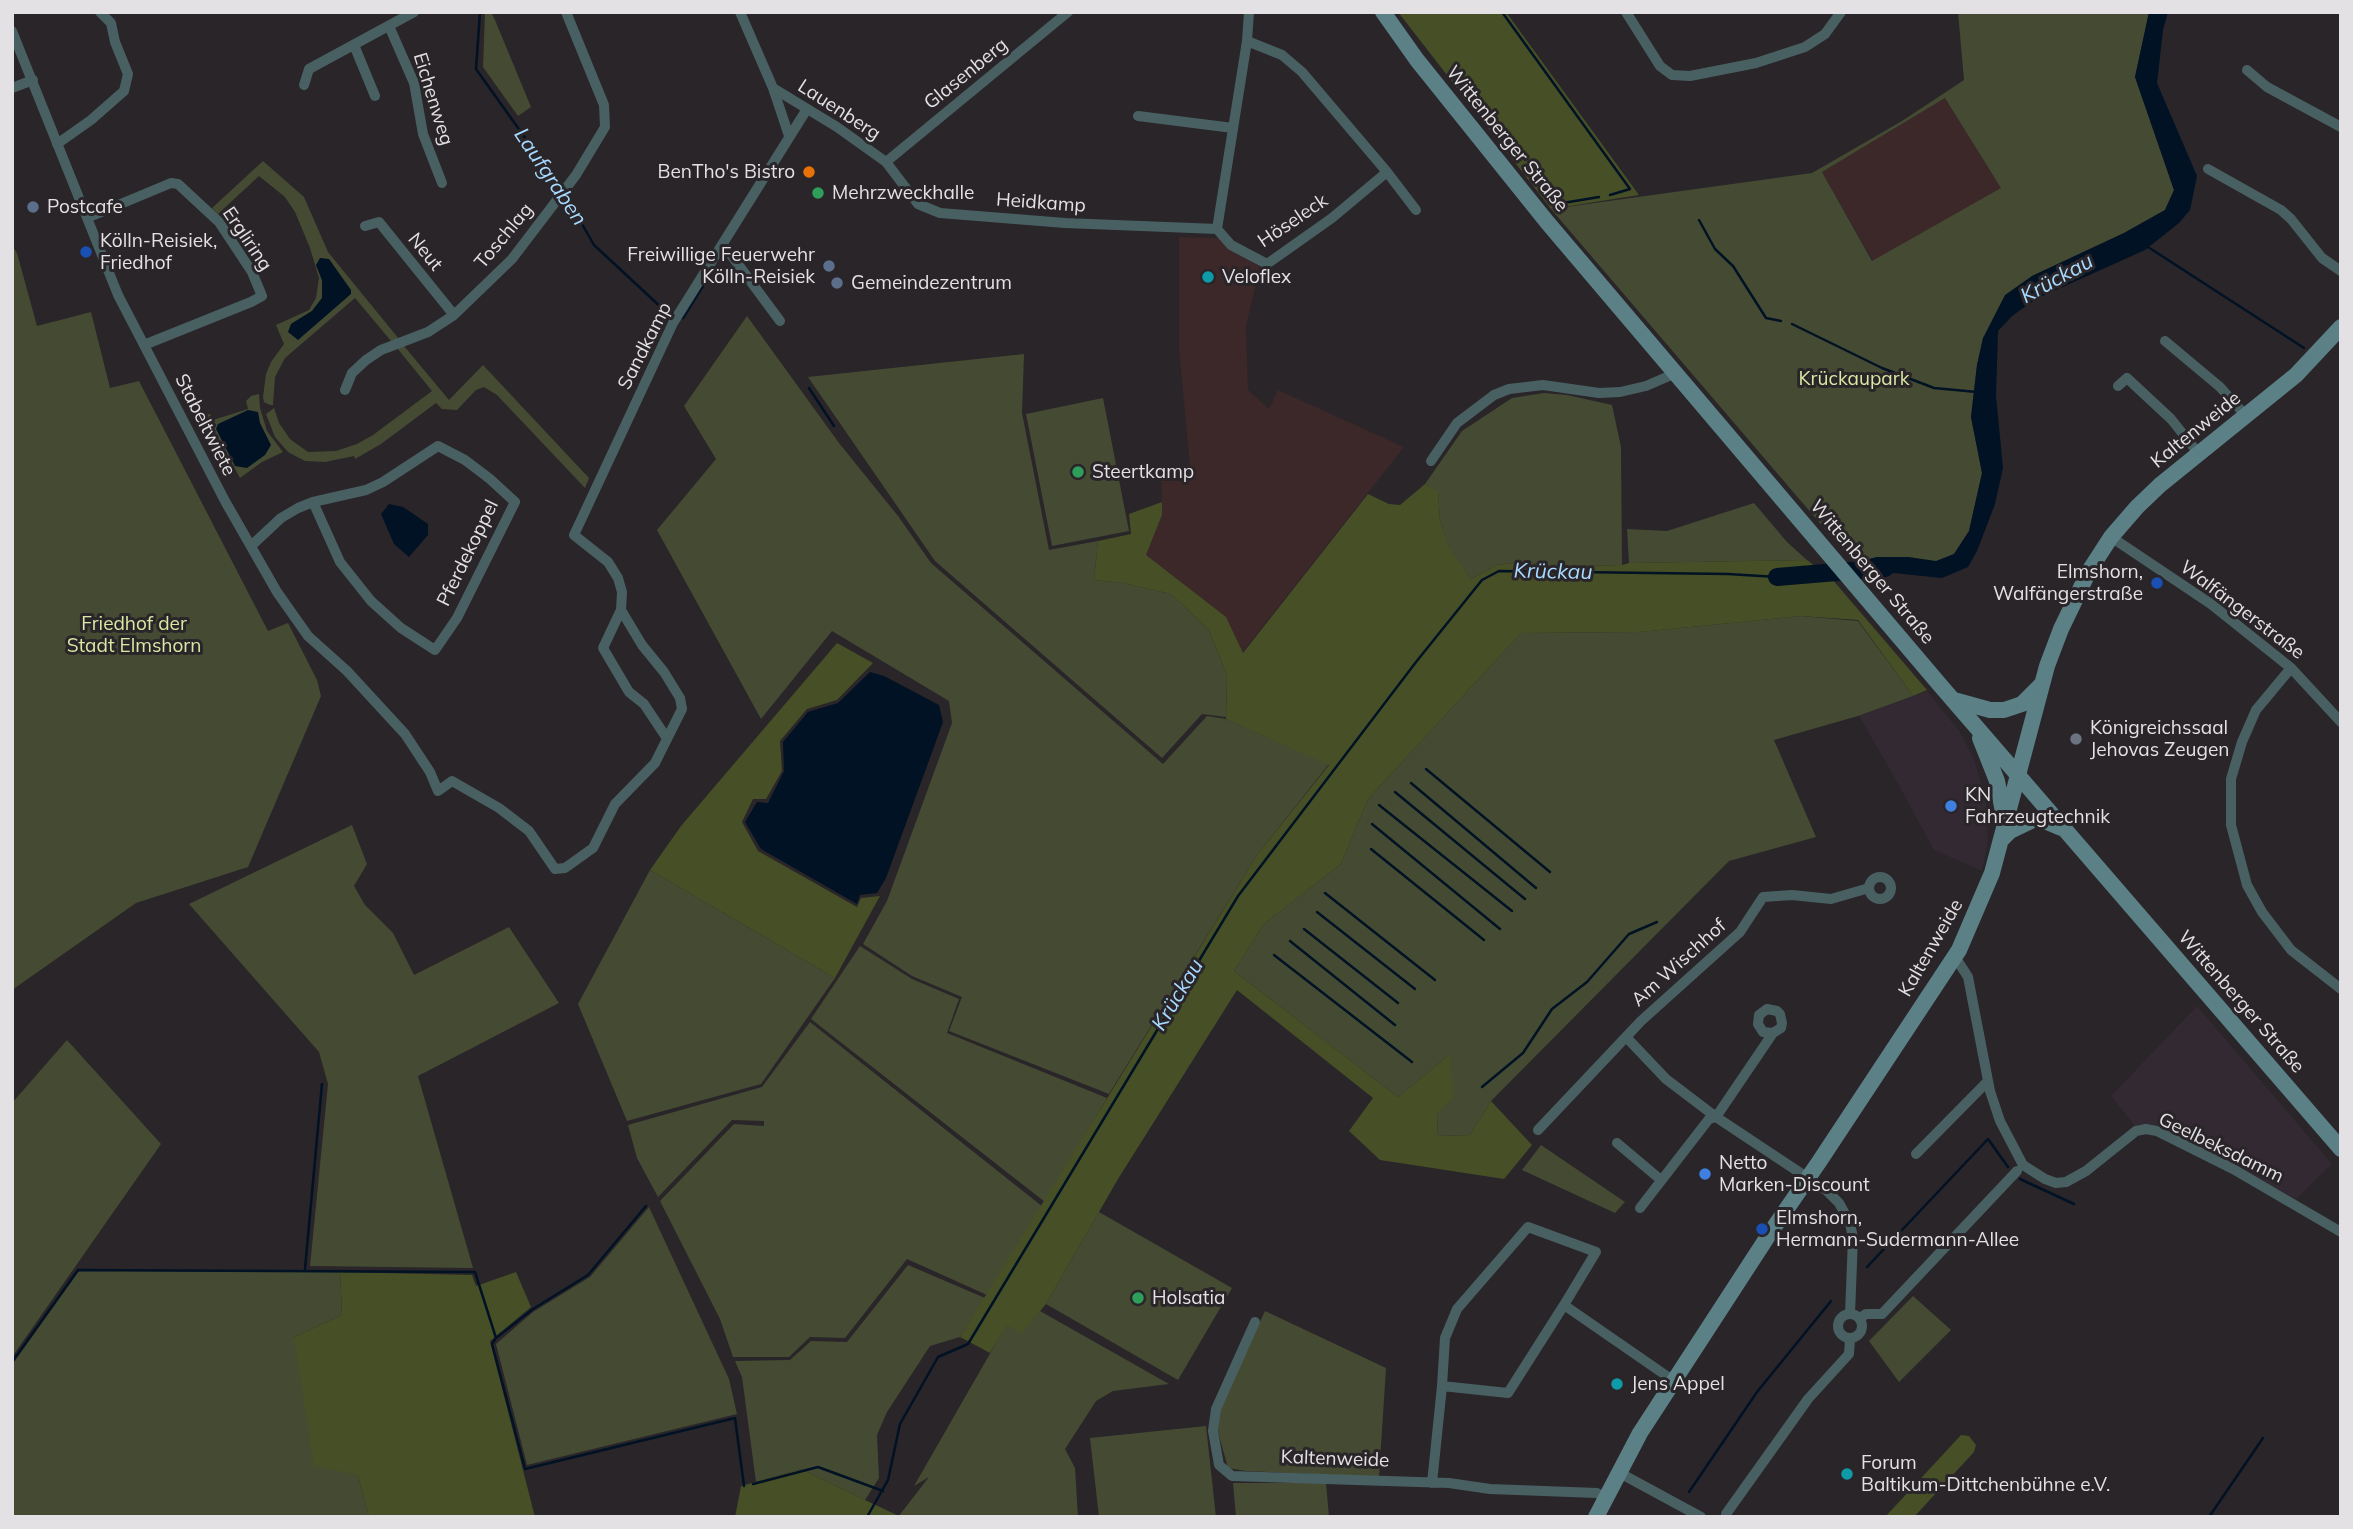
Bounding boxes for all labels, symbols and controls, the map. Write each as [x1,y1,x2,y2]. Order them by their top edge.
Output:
street label: Glasenberg [920,33,1012,115]
street label: Eichenweg [408,50,458,148]
street label: Wittenberger Straße [1441,61,1573,217]
street label: Lauenberg [793,75,885,145]
water label: Laufgraben [508,123,592,231]
place label: BenTho's Bistro [658,161,795,183]
marker: BenTho's Bistro [801,164,817,180]
place label: Mehrzweckhalle [832,182,974,204]
marker: Mehrzweckhalle [810,185,826,201]
street label: Heidkamp [995,188,1087,218]
street label: Höseleck [1254,189,1332,253]
place label: Postcafe [47,196,123,218]
marker: Postcafe [25,199,41,215]
street label: Toschlag [470,199,538,273]
street label: Ergliring [217,203,277,275]
street label: Neut [403,228,447,276]
place label: Kölln-Reisiek, Friedhof [100,230,217,274]
marker: Kölln-Reisiek, Friedhof [78,244,94,260]
place label: Freiwillige Feuerwehr Kölln-Reisiek [627,244,815,288]
water label: Krückau [2016,249,2098,309]
marker: Freiwillige Feuerwehr Kölln-Reisiek [821,258,837,274]
place label: Veloflex [1222,266,1291,288]
marker: Veloflex [1200,269,1216,285]
place label: Gemeindezentrum [851,272,1012,294]
marker: Gemeindezentrum [829,275,845,291]
street label: Sandkamp [613,299,677,393]
park label: Krückaupark [1799,368,1909,390]
street label: Stabeltwiete [170,370,240,480]
street label: Kaltenweide [2147,387,2245,473]
place label: Steertkamp [1092,461,1194,483]
marker: Steertkamp [1070,464,1086,480]
street label: Wittenberger Straße [1805,495,1939,649]
street label: Pferdekoppel [432,496,504,610]
street label: Walfängerstraße [2175,556,2309,664]
water label: Krückau [1513,559,1593,585]
place label: Elmshorn, Walfängerstraße [1993,561,2143,605]
marker: Elmshorn, Walfängerstraße [2149,575,2165,591]
park label: Friedhof der Stadt Elmshorn [67,613,201,657]
place label: Königreichssaal Jehovas Zeugen [2090,717,2229,761]
marker: Königreichssaal Jehovas Zeugen [2068,731,2084,747]
place label: KN Fahrzeugtechnik [1965,784,2110,828]
marker: KN Fahrzeugtechnik [1943,798,1959,814]
street label: Kaltenweide [1894,895,1968,1001]
street label: Am Wischhof [1627,915,1731,1011]
street label: Wittenberger Straße [2173,926,2309,1078]
water label: Krückau [1147,955,1209,1035]
street label: Geelbeksdamm [2155,1108,2287,1188]
place label: Netto Marken-Discount [1719,1152,1870,1196]
marker: Netto Marken-Discount [1697,1166,1713,1182]
place label: Elmshorn, Hermann-Sudermann-Allee [1776,1207,2019,1251]
marker: Elmshorn, Hermann-Sudermann-Allee [1754,1221,1770,1237]
place label: Holsatia [1152,1287,1225,1309]
marker: Holsatia [1130,1290,1146,1306]
place label: Jens Appel [1631,1373,1725,1395]
marker: Jens Appel [1609,1376,1625,1392]
street label: Kaltenweide [1280,1446,1390,1472]
place label: Forum Baltikum-Dittchenbühne e.V. [1861,1452,2110,1496]
marker: Forum Baltikum-Dittchenbühne e.V. [1839,1466,1855,1482]

